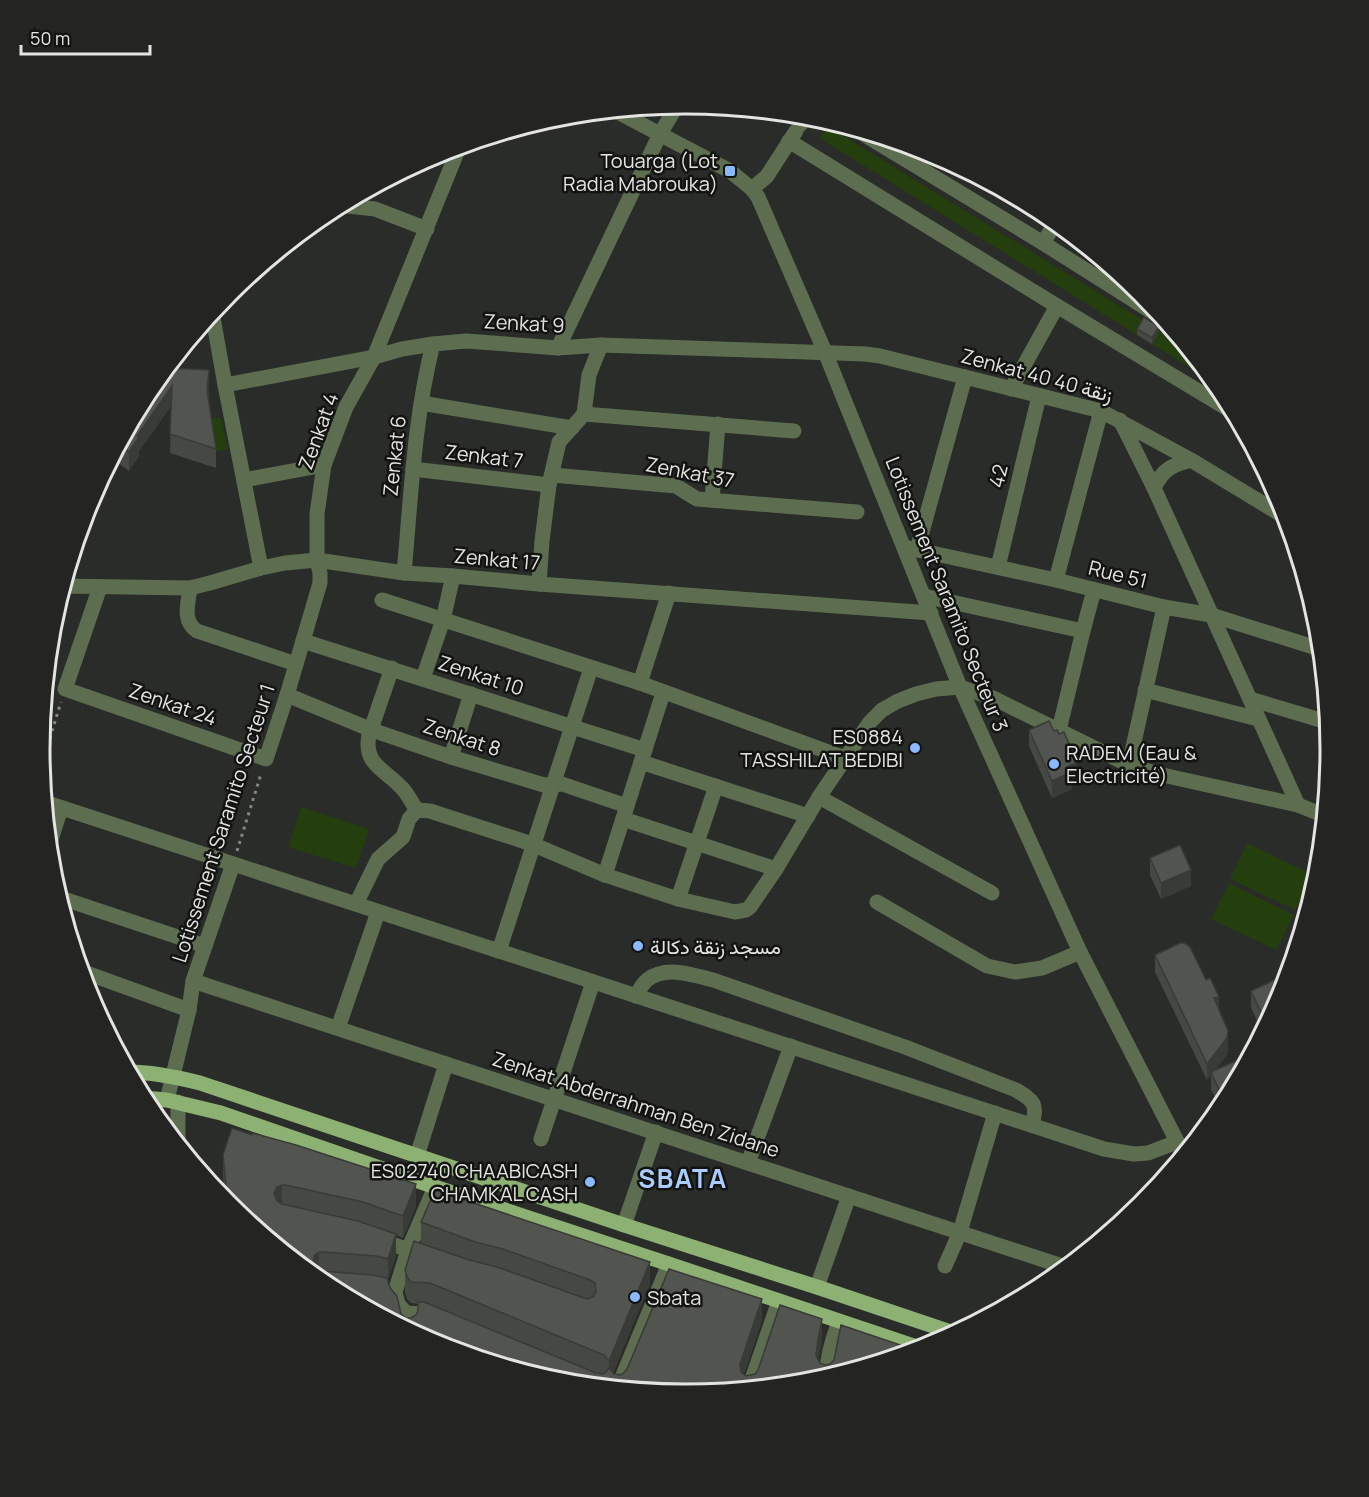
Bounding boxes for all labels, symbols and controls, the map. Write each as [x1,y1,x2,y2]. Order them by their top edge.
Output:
scale bar [21,18,150,56]
text: 50 m [30,26,70,50]
place label: Touarga (Lot Radia Mabrouka) [563,147,718,197]
marker: Touarga (Lot Radia Mabrouka) [723,164,737,178]
street label: Zenkat 9 [483,307,565,339]
street label: Zenkat 40 زنقة 40 [958,342,1116,408]
street label: Zenkat 4 [292,389,344,473]
street label: Zenkat 6 [376,414,412,498]
street label: Zenkat 7 [443,438,525,474]
street label: Zenkat 37 [643,450,737,494]
street label: Lotissement Saramito Secteur 3 [879,453,1015,735]
street label: 42 [982,461,1014,491]
street label: Zenkat 17 [453,542,541,576]
street label: Rue 51 [1086,554,1150,594]
street label: Zenkat 10 [435,648,527,702]
street label: Zenkat 24 [125,676,221,732]
street label: Lotissement Saramito Secteur 1 [165,680,281,966]
street label: Zenkat 8 [420,712,504,762]
place label: ES0884 TASSHILAT BEDIBI [740,723,903,773]
place label: RADEM (Eau & Electricité) [1066,739,1197,789]
marker: ES0884 TASSHILAT BEDIBI [908,741,922,755]
marker: RADEM (Eau & Electricité) [1047,757,1061,771]
place label: مسجد زنقة دكالة [650,933,781,960]
marker: مسجد زنقة دكالة [631,939,645,953]
street label: Zenkat Abderrahman Ben Zidane [489,1045,783,1163]
place label: ES02740 CHAABICASH CHAMKAL CASH [371,1157,578,1207]
district label: SBATA [638,1160,728,1196]
marker: ES02740 CHAABICASH CHAMKAL CASH [583,1175,597,1189]
place label: Sbata [647,1284,701,1311]
marker: Sbata [628,1290,642,1304]

